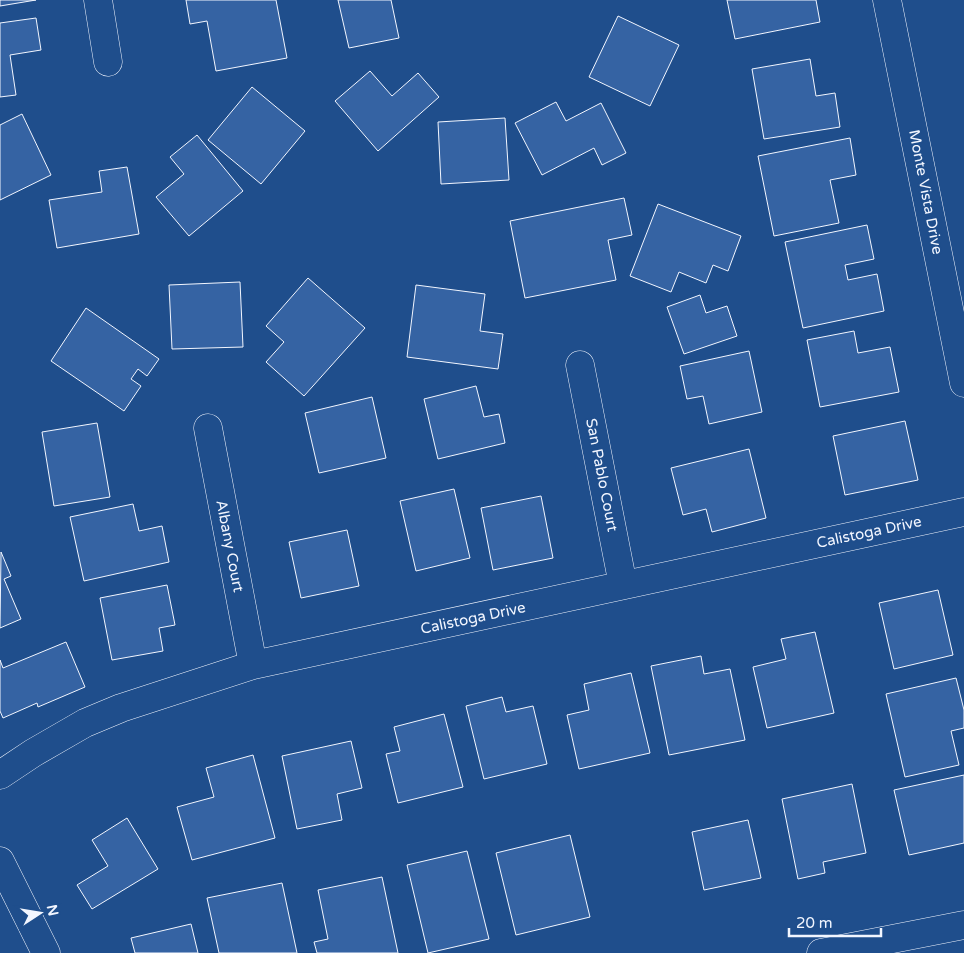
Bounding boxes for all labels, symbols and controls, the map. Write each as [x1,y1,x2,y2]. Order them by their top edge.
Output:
street label: Monte Vista Drive [905,128,947,256]
street label: San Pablo Court [582,417,622,533]
street label: Albany Court [212,498,248,594]
street label: Calistoga Drive [815,512,923,552]
street label: Calistoga Drive [419,598,527,638]
north arrow [15,888,65,938]
text: N [43,903,62,918]
scale bar [789,906,882,938]
text: 20 m [796,914,833,932]

